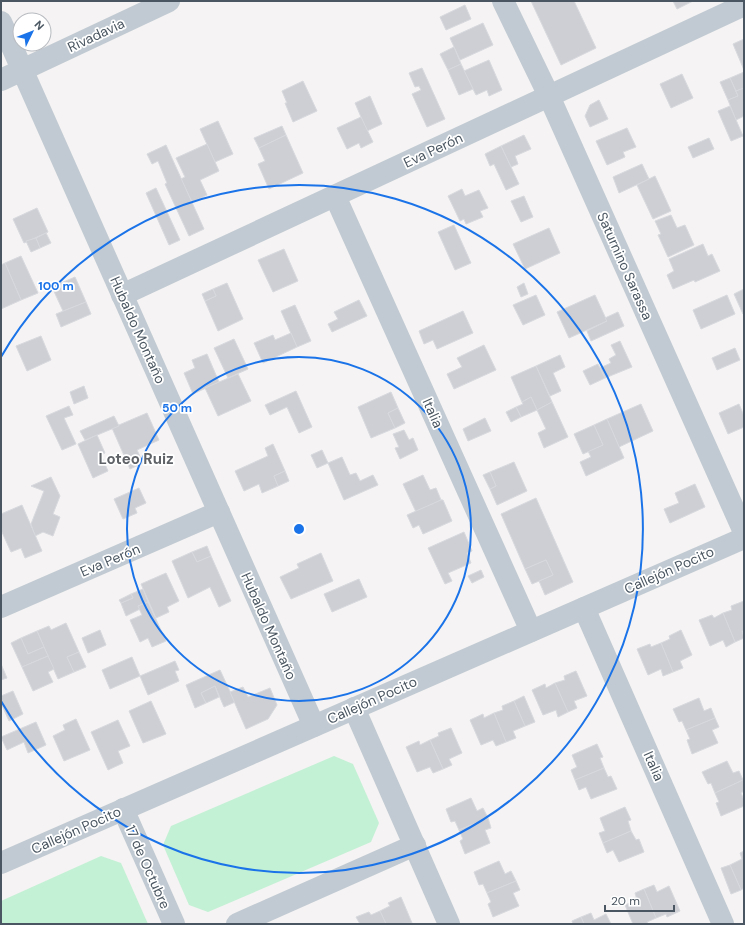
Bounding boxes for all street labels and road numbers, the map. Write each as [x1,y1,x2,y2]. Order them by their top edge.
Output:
street label: Rivadavia [65,14,127,56]
street label: Eva Perón [401,128,465,172]
street label: Saturnino Sarassa [593,209,657,323]
street label: Hubaldo Montaño [106,274,170,386]
street label: Italia [419,395,447,431]
street label: Eva Perón [77,539,143,581]
street label: Callejón Pocito [621,542,717,598]
street label: Hubaldo Montaño [237,570,301,682]
street label: Callejón Pocito [324,672,420,728]
street label: Italia [640,748,668,784]
street label: Callejón Pocito [28,802,124,858]
street label: 17 de Octubre [122,822,175,912]

